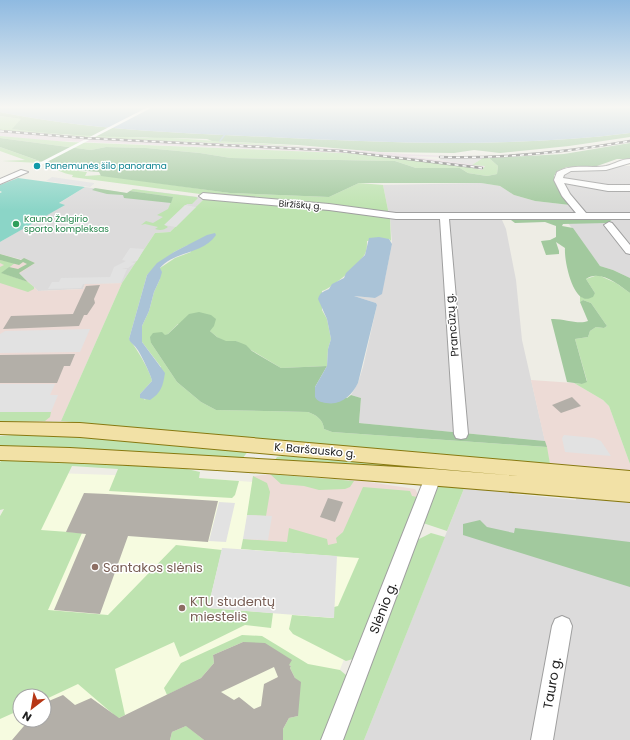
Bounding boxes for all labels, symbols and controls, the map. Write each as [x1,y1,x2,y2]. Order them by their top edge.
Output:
place label: Panemunės šilo panorama [45,160,167,172]
marker: Panemunės šilo panorama [32,161,42,171]
street label: Biržiškų g. [278,198,322,212]
place label: Kauno Žalgirio sporto kompleksas [24,213,109,235]
marker: Kauno Žalgirio sporto kompleksas [11,219,21,229]
street label: Prancūzų g. [441,293,463,357]
street label: K. Baršausko g. [274,438,356,462]
place label: Santakos slėnis [103,558,203,577]
marker: Santakos slėnis [90,562,100,572]
street label: Slėnio g. [365,579,402,636]
place label: KTU studentų miestelis [190,592,275,626]
marker: KTU studentų miestelis [177,603,187,613]
street label: Tauro g. [538,655,566,710]
north arrow [12,688,52,728]
text: N [19,708,35,726]

